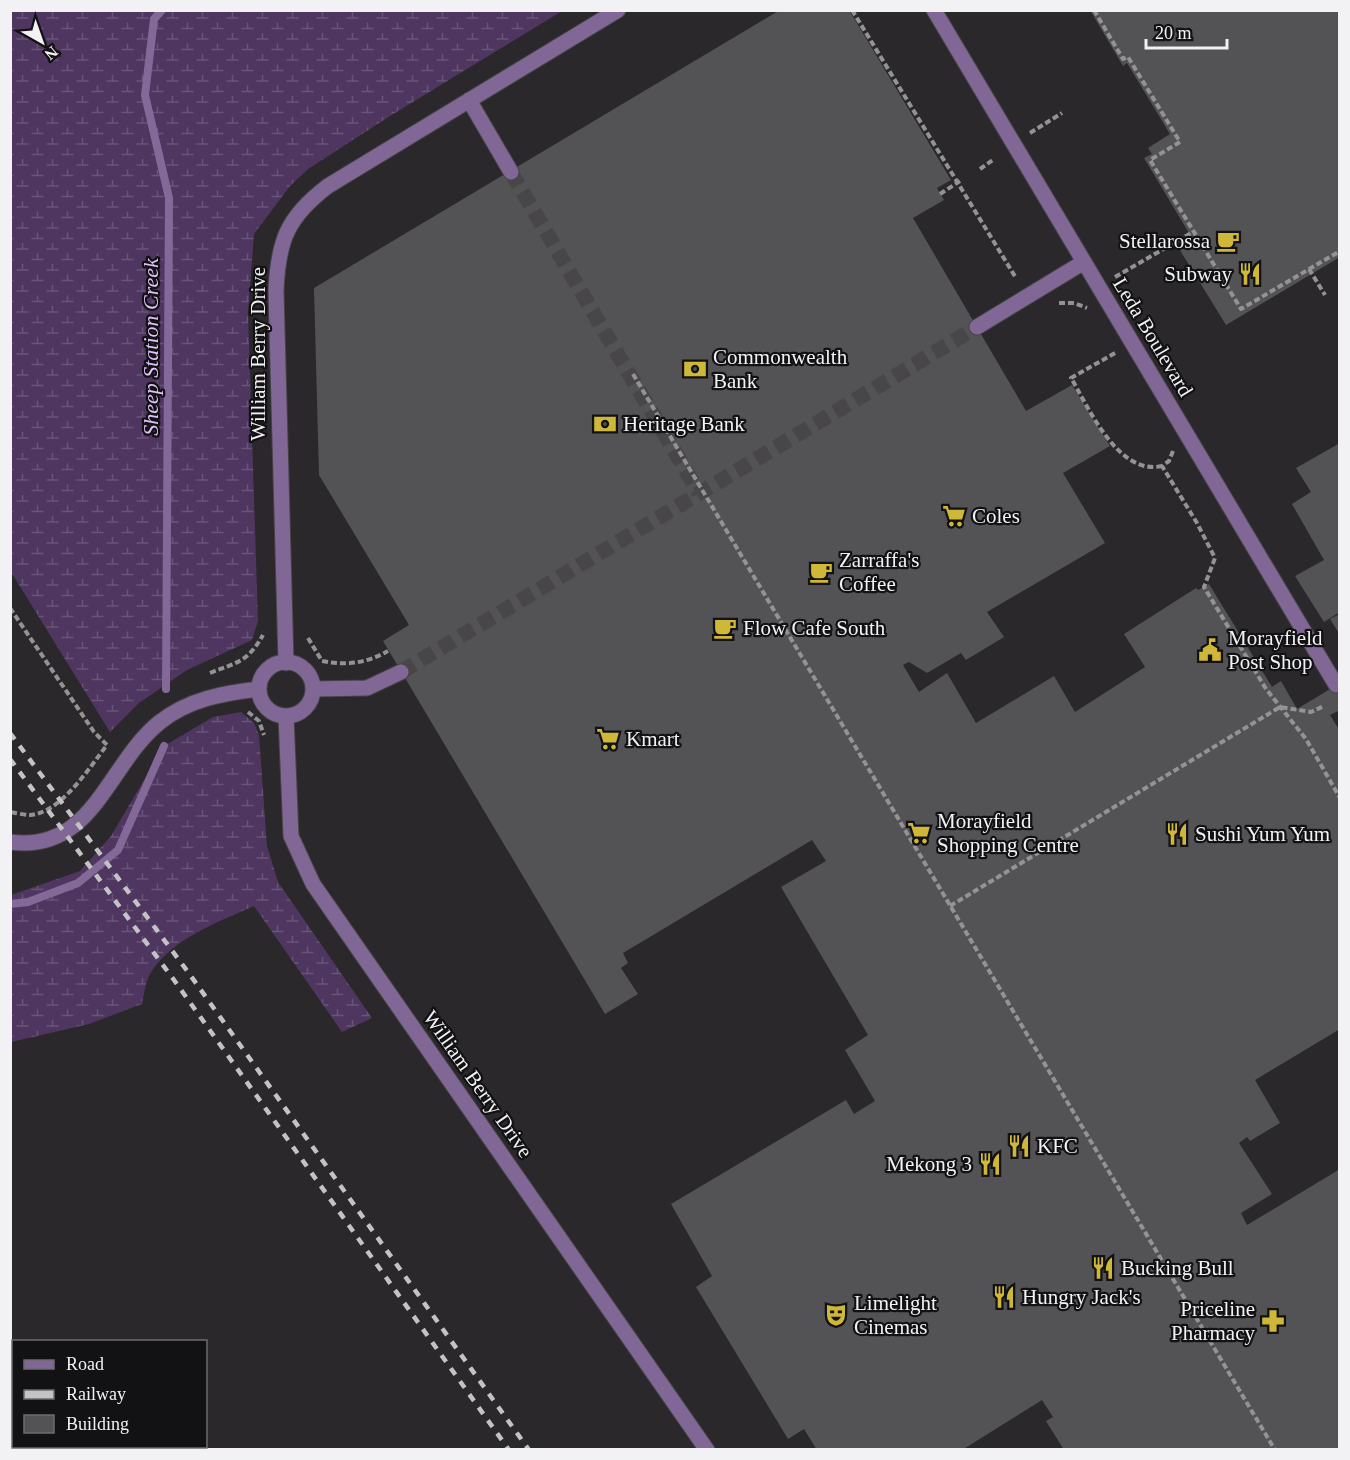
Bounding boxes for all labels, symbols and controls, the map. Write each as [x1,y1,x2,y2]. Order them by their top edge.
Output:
north arrow [12,12,72,72]
scale bar [1146,12,1227,50]
text: 20 m [1155,23,1192,43]
text: N [41,43,61,64]
cafe icon: Stellarossa [1215,228,1241,254]
place label: Stellarossa [1119,229,1211,253]
water label: Sheep Station Creek [138,257,163,436]
restaurant icon: Subway [1237,261,1263,287]
place label: Subway [1164,262,1232,286]
street label: William Berry Drive [246,267,270,441]
street label: Leda Boulevard [1108,273,1198,401]
place label: Commonwealth Bank [713,345,848,393]
bank icon: Commonwealth Bank [682,356,708,382]
bank icon: Heritage Bank [592,411,618,437]
place label: Heritage Bank [623,412,745,436]
supermarket icon: Coles [941,503,967,529]
place label: Coles [972,504,1020,528]
place label: Zarraffa's Coffee [839,548,919,596]
cafe icon: Zarraffa's Coffee [808,559,834,585]
cafe icon: Flow Cafe South [712,615,738,641]
place label: Flow Cafe South [743,616,886,640]
place label: Morayfield Post Shop [1228,626,1323,674]
public building icon: Morayfield Post Shop [1197,637,1223,663]
supermarket icon: Kmart [595,726,621,752]
place label: Kmart [626,727,680,751]
place label: Morayfield Shopping Centre [937,809,1079,857]
supermarket icon: Morayfield Shopping Centre [906,820,932,846]
restaurant icon: Sushi Yum Yum [1164,821,1190,847]
place label: Sushi Yum Yum [1195,822,1330,846]
street label: William Berry Drive [418,1006,538,1162]
restaurant icon: KFC [1006,1133,1032,1159]
place label: KFC [1037,1134,1078,1158]
restaurant icon: Mekong 3 [977,1151,1003,1177]
place label: Mekong 3 [886,1152,972,1176]
restaurant icon: Bucking Bull [1090,1255,1116,1281]
place label: Bucking Bull [1121,1256,1234,1280]
restaurant icon: Hungry Jack's [991,1284,1017,1310]
place label: Hungry Jack's [1022,1285,1141,1309]
place label: Limelight Cinemas [854,1291,937,1339]
place label: Priceline Pharmacy [1171,1297,1255,1345]
theatre icon: Limelight Cinemas [823,1302,849,1328]
pharmacy icon: Priceline Pharmacy [1260,1308,1286,1334]
legend [12,1340,207,1448]
text: Road [66,1354,104,1374]
text: Railway [66,1384,126,1404]
text: Building [66,1414,129,1434]

